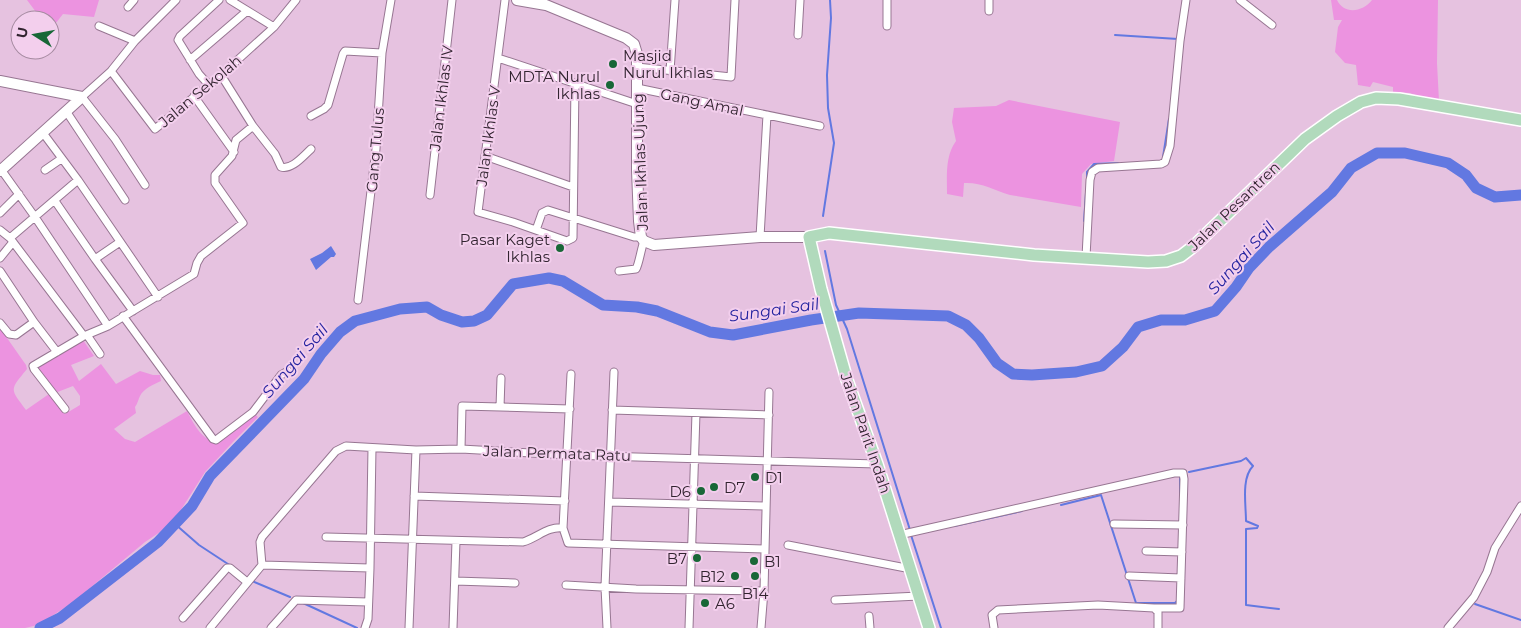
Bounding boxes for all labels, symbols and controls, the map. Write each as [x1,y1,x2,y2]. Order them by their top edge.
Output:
north arrow [10,10,60,60]
text: U [12,25,32,40]
street label: Jalan Ikhlas IV [425,44,457,153]
place label: Masjid Nurul Ikhlas [623,46,713,82]
street label: Jalan Sekolah [154,51,245,132]
marker: Masjid Nurul Ikhlas [607,58,619,70]
place label: MDTA Nurul Ikhlas [508,67,600,103]
marker: MDTA Nurul Ikhlas [604,79,616,91]
street label: Jalan Ikhlas V [471,84,505,189]
street label: Gang Amal [659,84,745,120]
street label: Jalan Ikhlas Ujung [628,93,652,232]
street label: Gang Tulus [362,107,388,193]
street label: Jalan Pesantren [1183,157,1284,255]
water label: Sungai Sail [1203,217,1279,298]
place label: Pasar Kaget Ikhlas [460,230,550,266]
marker: Pasar Kaget Ikhlas [554,242,566,254]
water label: Sungai Sail [728,294,821,326]
water label: Sungai Sail [258,320,332,402]
street label: Jalan Parit Indah [836,369,896,496]
street label: Jalan Permata Ratu [482,441,631,465]
place label: D1 [765,468,783,487]
marker: D1 [749,471,761,483]
place label: D7 [724,478,745,497]
marker: D7 [708,481,720,493]
place label: D6 [669,482,691,501]
marker: D6 [695,485,707,497]
place label: B7 [667,549,687,568]
marker: B7 [691,552,703,564]
place label: B1 [764,552,781,571]
marker: B1 [748,555,760,567]
place label: B12 [700,567,725,586]
marker: B12 [729,570,741,582]
marker: B14 [749,570,761,582]
place label: B14 [742,584,768,603]
place label: A6 [715,594,735,613]
marker: A6 [699,597,711,609]

